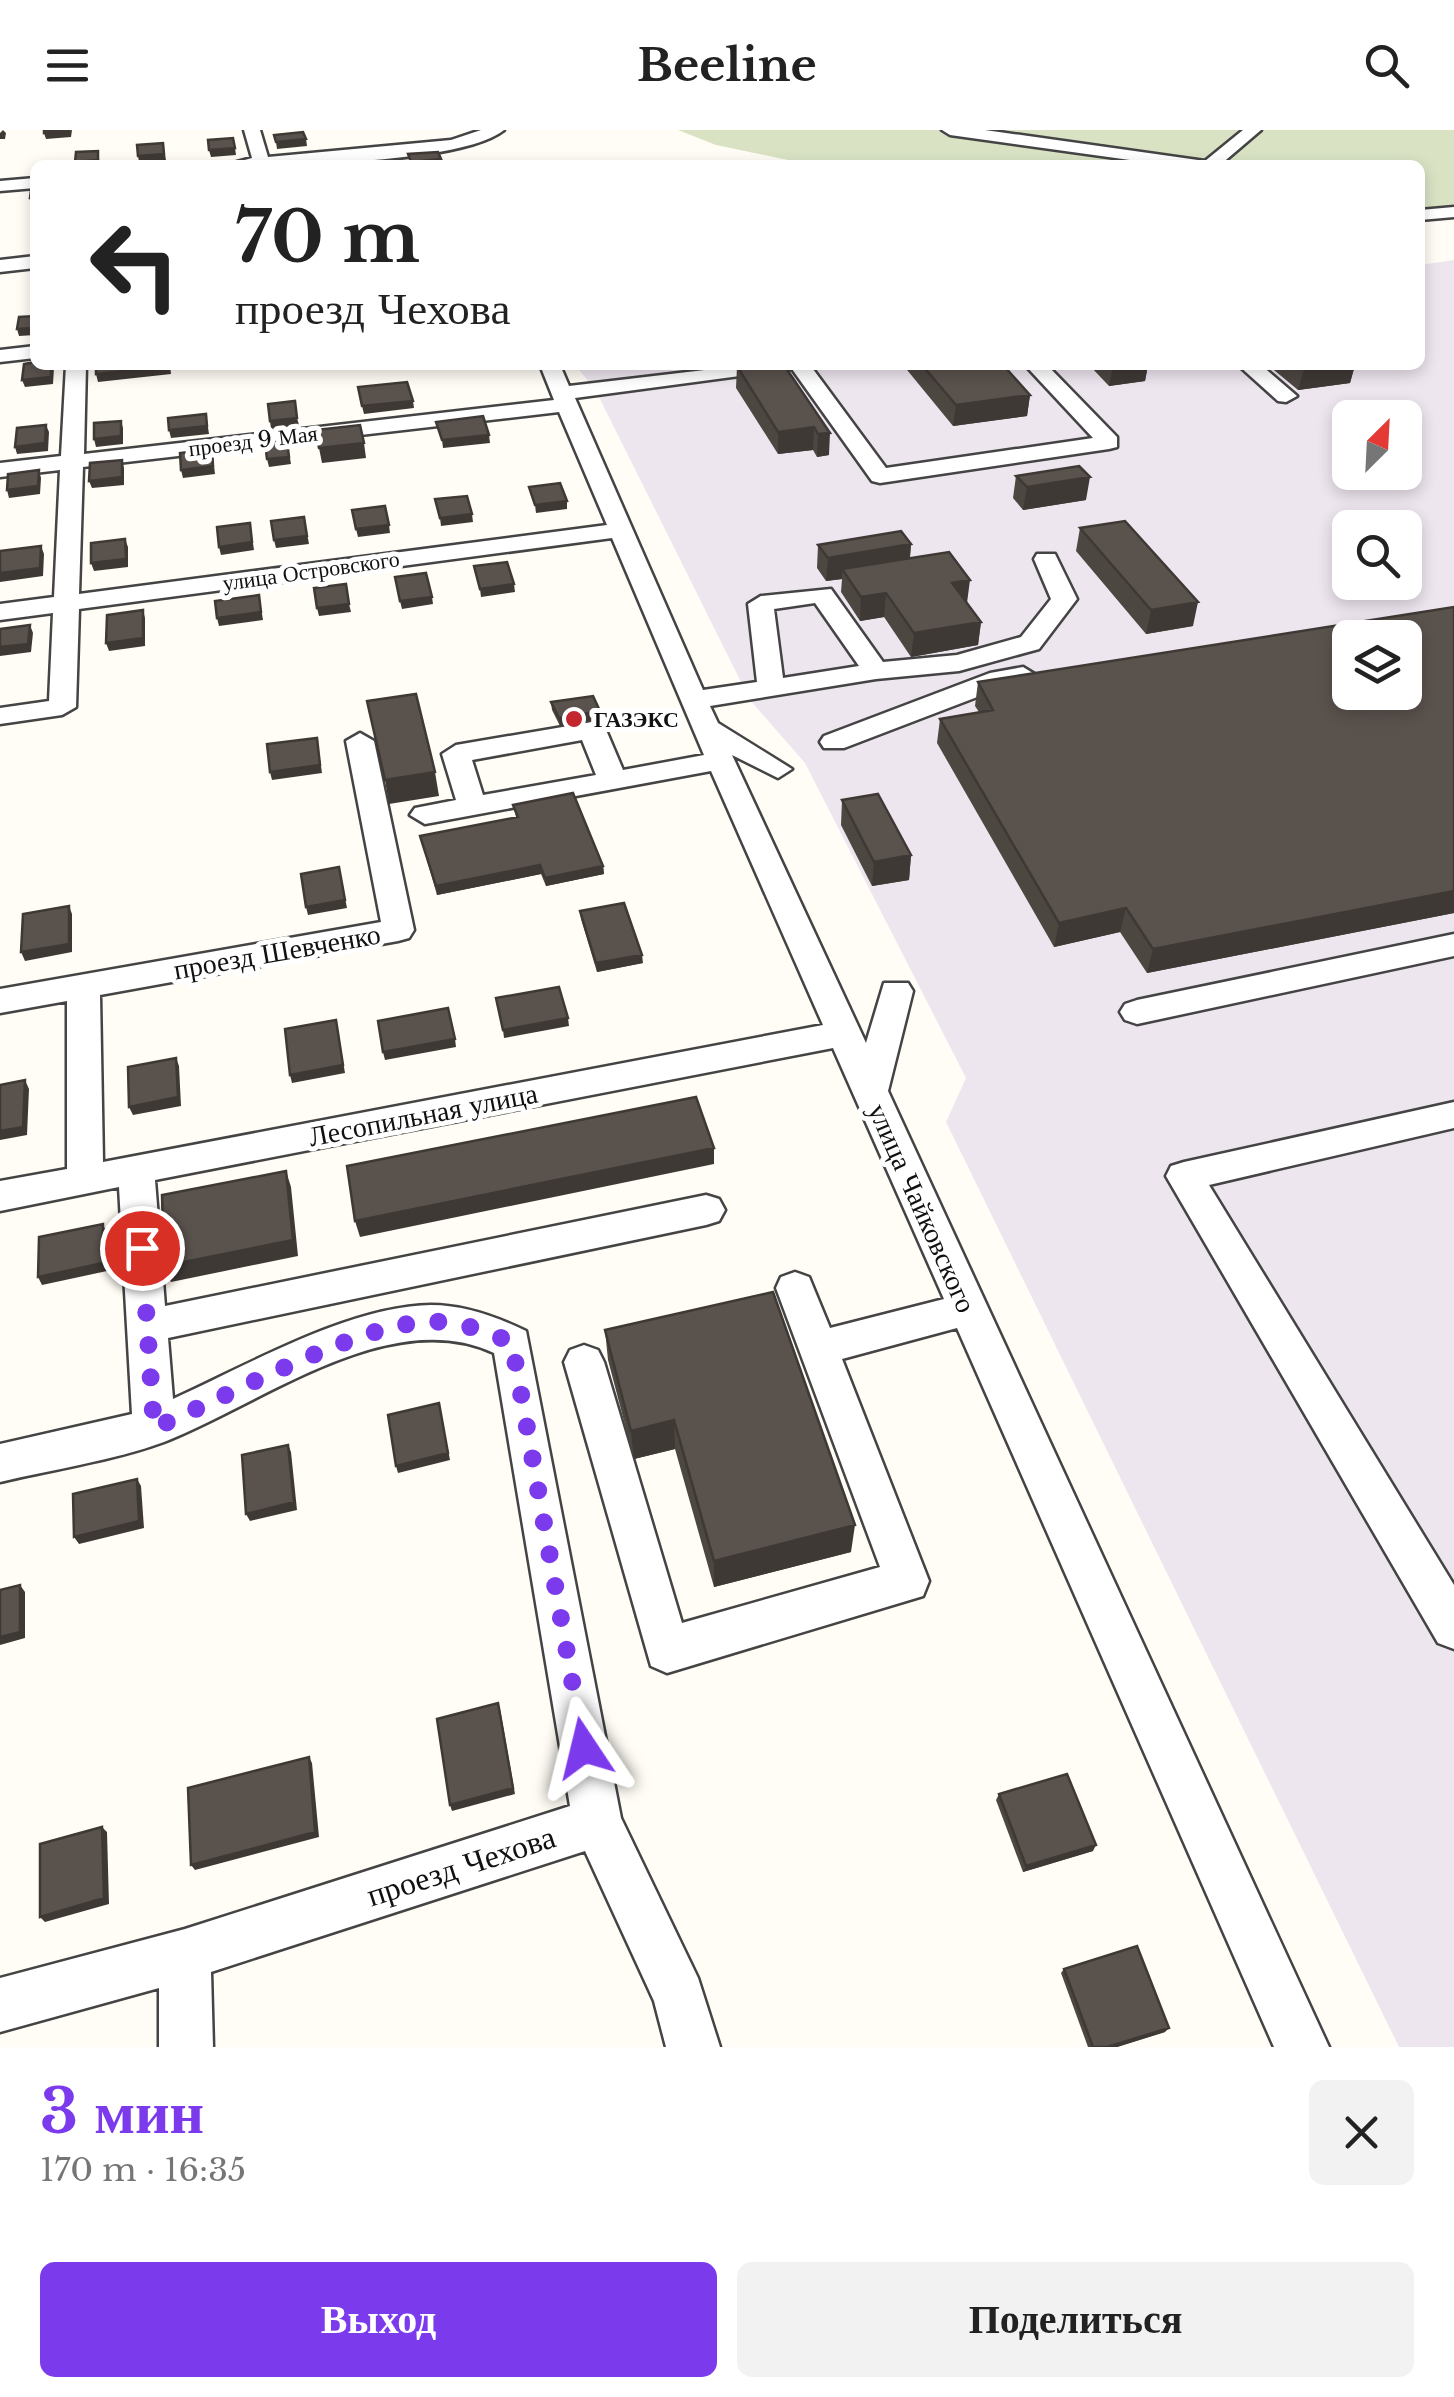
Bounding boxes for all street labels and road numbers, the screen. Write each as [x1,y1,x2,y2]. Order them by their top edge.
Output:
street label: проезд 9 Мая [187,420,319,462]
street label: улица Островского [221,545,401,597]
street label: проезд Шевченко [171,917,383,987]
street label: Лесопильная улица [306,1076,541,1154]
street label: улица Чайковского [860,1098,984,1318]
street label: проезд Чехова [362,1817,560,1915]

